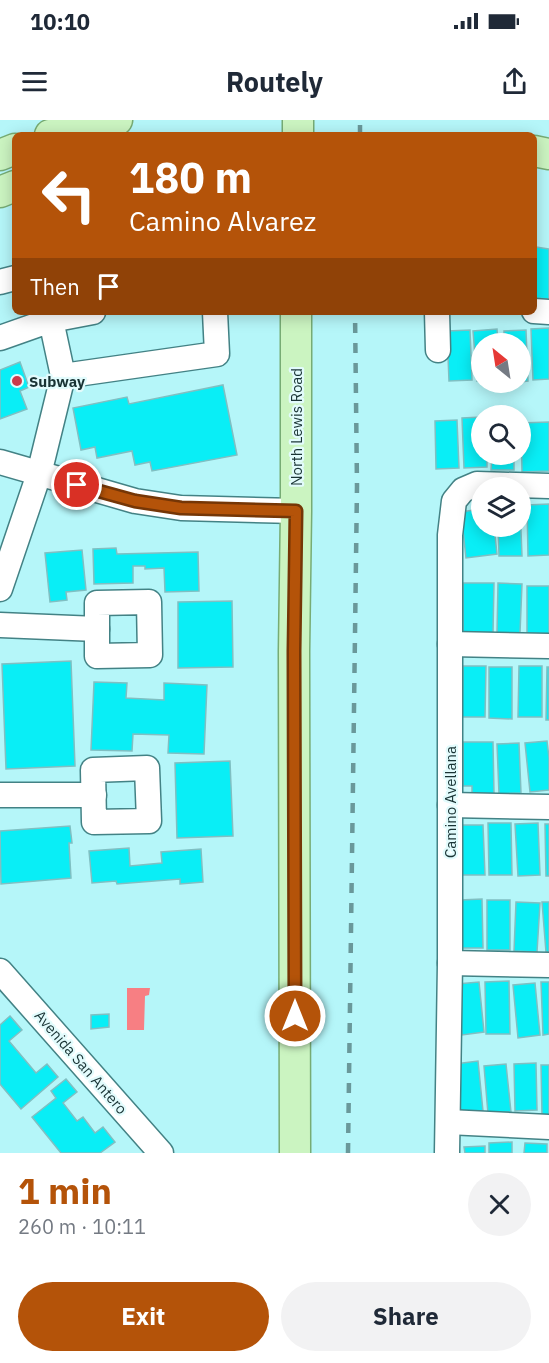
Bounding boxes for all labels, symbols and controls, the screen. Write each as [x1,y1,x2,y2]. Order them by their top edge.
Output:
text: 10:10 [30,7,90,36]
text: Routely [226,64,323,99]
icon: menu [18,65,51,98]
icon: share [498,65,531,98]
text: 180 m [129,150,252,205]
icon: left [30,156,108,234]
text: Camino Alvarez [129,203,316,238]
icon: arrive [92,270,125,303]
text: Then [30,272,80,301]
north arrow [471,333,531,393]
map controls [471,333,531,537]
street label: North Lewis Road [287,368,306,486]
place label: Subway [29,372,85,391]
marker: Subway [10,374,24,388]
button: search [471,405,531,465]
pin [51,459,102,510]
icon: arrive [60,468,93,501]
button: layers [471,477,531,537]
street label: Camino Avellana [441,746,460,858]
position arrow [263,984,327,1048]
street label: Avenida San Antero [31,1006,131,1118]
text: 1 min [18,1167,112,1214]
button: close [468,1173,531,1236]
text: 260 m · 10:11 [18,1213,146,1240]
button: Exit [18,1282,269,1351]
button: Share [281,1282,531,1351]

